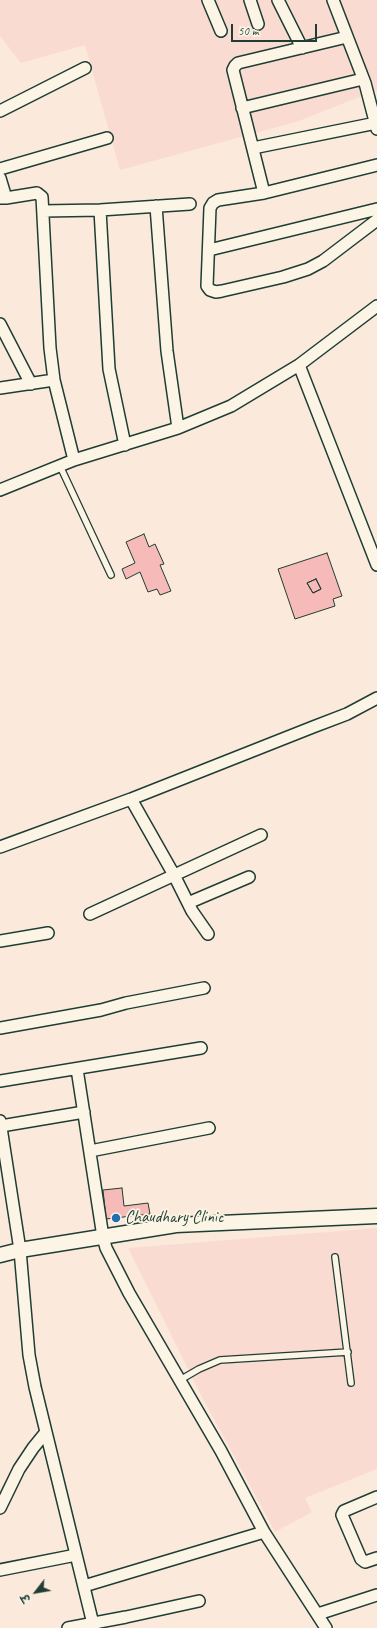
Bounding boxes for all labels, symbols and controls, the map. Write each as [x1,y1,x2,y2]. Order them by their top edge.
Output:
scale bar [233,16,319,42]
text: 50 m [238,23,258,39]
place label: Chaudhary Clinic [125,1208,223,1228]
marker: Chaudhary Clinic [110,1212,122,1224]
north arrow [16,1572,56,1612]
text: उ [18,1591,34,1605]

